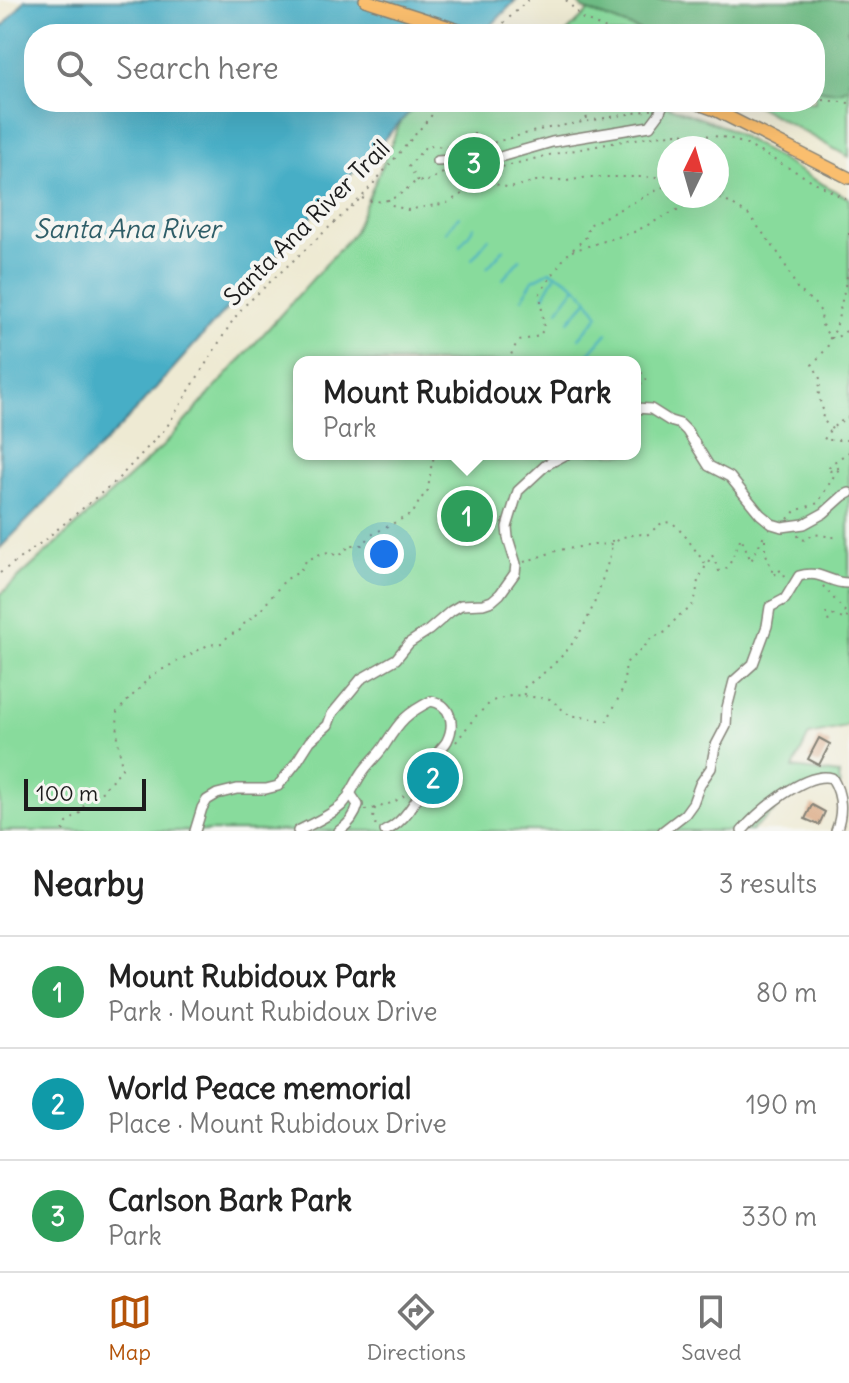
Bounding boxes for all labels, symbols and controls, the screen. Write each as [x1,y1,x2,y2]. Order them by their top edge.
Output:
search box [24,24,825,112]
icon: search [52,46,96,90]
text: Search here [116,49,279,87]
street label: Santa Ana River Trail [217,133,396,312]
pin: 3 [448,133,500,193]
north arrow [657,136,729,208]
water label: Santa Ana River [34,212,224,245]
popup [293,356,641,460]
text: Mount Rubidoux Park [323,373,611,411]
text: Park [323,411,377,444]
pin: 1 [441,486,493,546]
your location [364,534,404,574]
pin: 2 [407,748,459,808]
scale bar [24,775,146,811]
text: 100 m [36,779,98,807]
text: Nearby [32,862,145,905]
text: 3 results [719,867,817,900]
text: Mount Rubidoux Park [108,957,396,995]
text: 1 [53,976,63,1009]
text: 80 m [756,976,817,1009]
text: Park · Mount Rubidoux Drive [108,995,438,1028]
text: World Peace memorial [108,1069,411,1107]
text: 2 [51,1088,65,1121]
text: 190 m [746,1088,817,1121]
text: Place · Mount Rubidoux Drive [108,1107,447,1140]
text: Carlson Bark Park [108,1181,352,1219]
text: 3 [51,1200,65,1233]
text: 330 m [741,1200,817,1233]
text: Park [108,1219,162,1252]
tab: Map [108,1290,152,1366]
tab: Directions [367,1290,466,1366]
tab: Saved [681,1290,741,1366]

